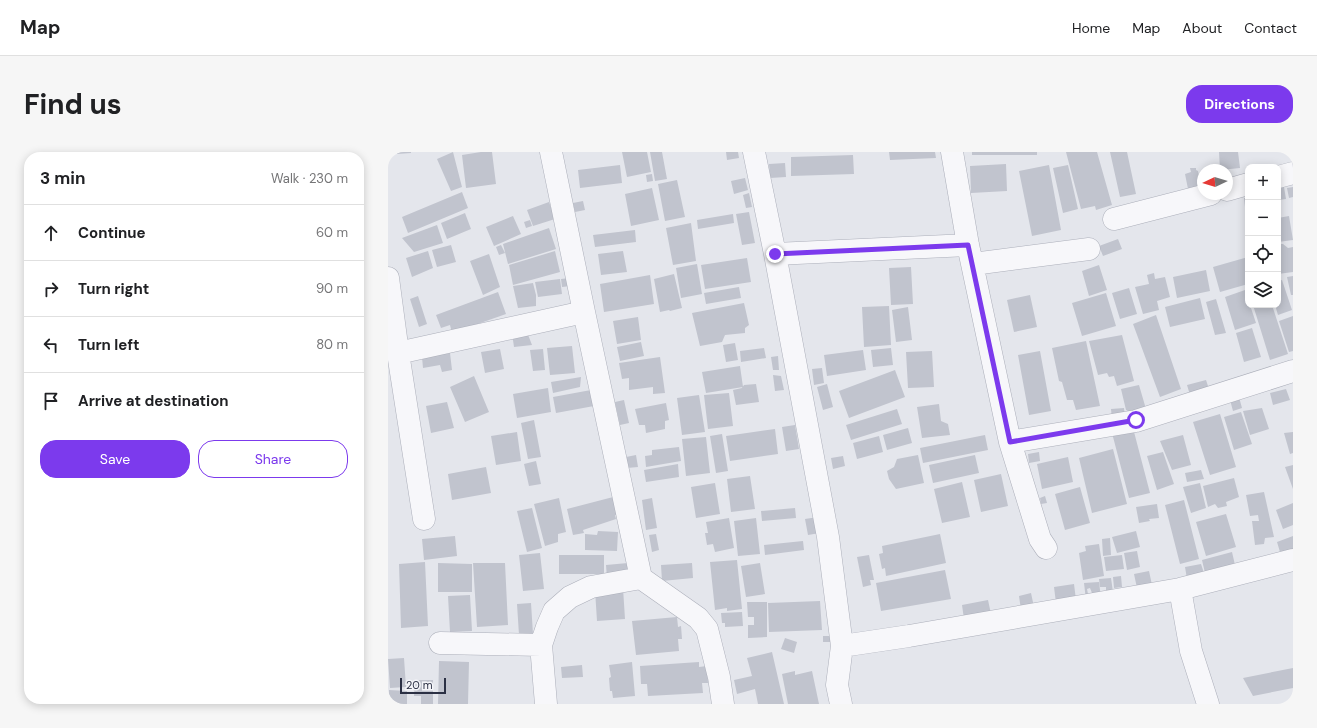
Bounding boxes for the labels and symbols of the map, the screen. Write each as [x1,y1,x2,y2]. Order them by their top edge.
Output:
north arrow [1197,164,1233,200]
route end [766,245,784,263]
route start [1127,411,1145,429]
scale bar [400,676,446,695]

